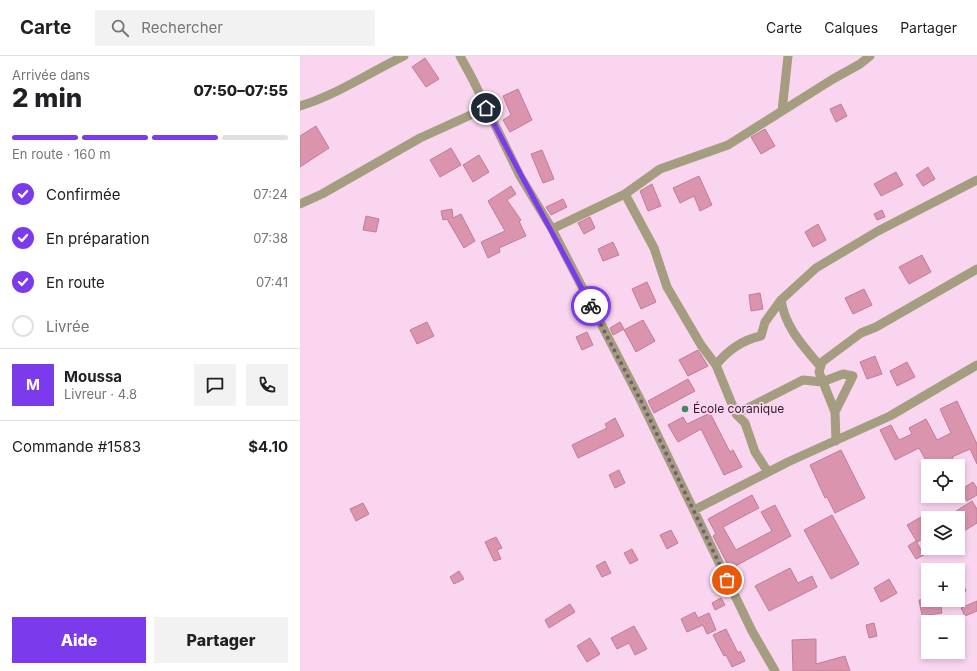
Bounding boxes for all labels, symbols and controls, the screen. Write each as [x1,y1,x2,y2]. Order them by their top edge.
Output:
search box [95,10,375,46]
text: Carte [20,16,71,39]
icon: search [109,17,131,39]
text: Rechercher [141,18,223,37]
text: Carte [766,19,802,36]
text: Calques [824,19,878,36]
text: Partager [900,19,957,36]
text: Arrivée dans [12,67,90,83]
text: 07:50–07:55 [193,81,288,100]
text: 2 min [12,82,82,113]
pin [469,91,503,125]
icon: home [475,97,497,119]
text: En route · 160 m [12,146,111,162]
icon: check [12,183,34,205]
text: Confirmée [46,185,121,204]
text: 07:24 [253,186,288,202]
icon: check [12,227,34,249]
text: En préparation [46,229,150,248]
text: 07:38 [253,230,288,246]
icon: check [12,271,34,293]
text: En route [46,273,105,292]
text: 07:41 [256,274,288,290]
courier [571,286,611,326]
icon: bike [580,295,602,317]
text: Livrée [46,317,89,336]
button: chat [194,364,236,406]
button: phone [246,364,288,406]
text: Moussa [64,367,122,386]
text: M [26,375,40,394]
text: Livreur · 4.8 [64,386,137,402]
place label: École coranique [693,401,784,416]
marker: École coranique [680,404,690,414]
text: Commande #1583 [12,437,141,456]
text: $4.10 [248,437,288,456]
map controls [921,459,965,659]
button: locate [921,459,965,503]
button: layers [921,511,965,555]
pin [710,563,744,597]
button: + [921,563,965,607]
icon: bag [716,569,738,591]
button: − [921,615,965,659]
button: Aide [12,617,146,663]
button: Partager [154,617,288,663]

